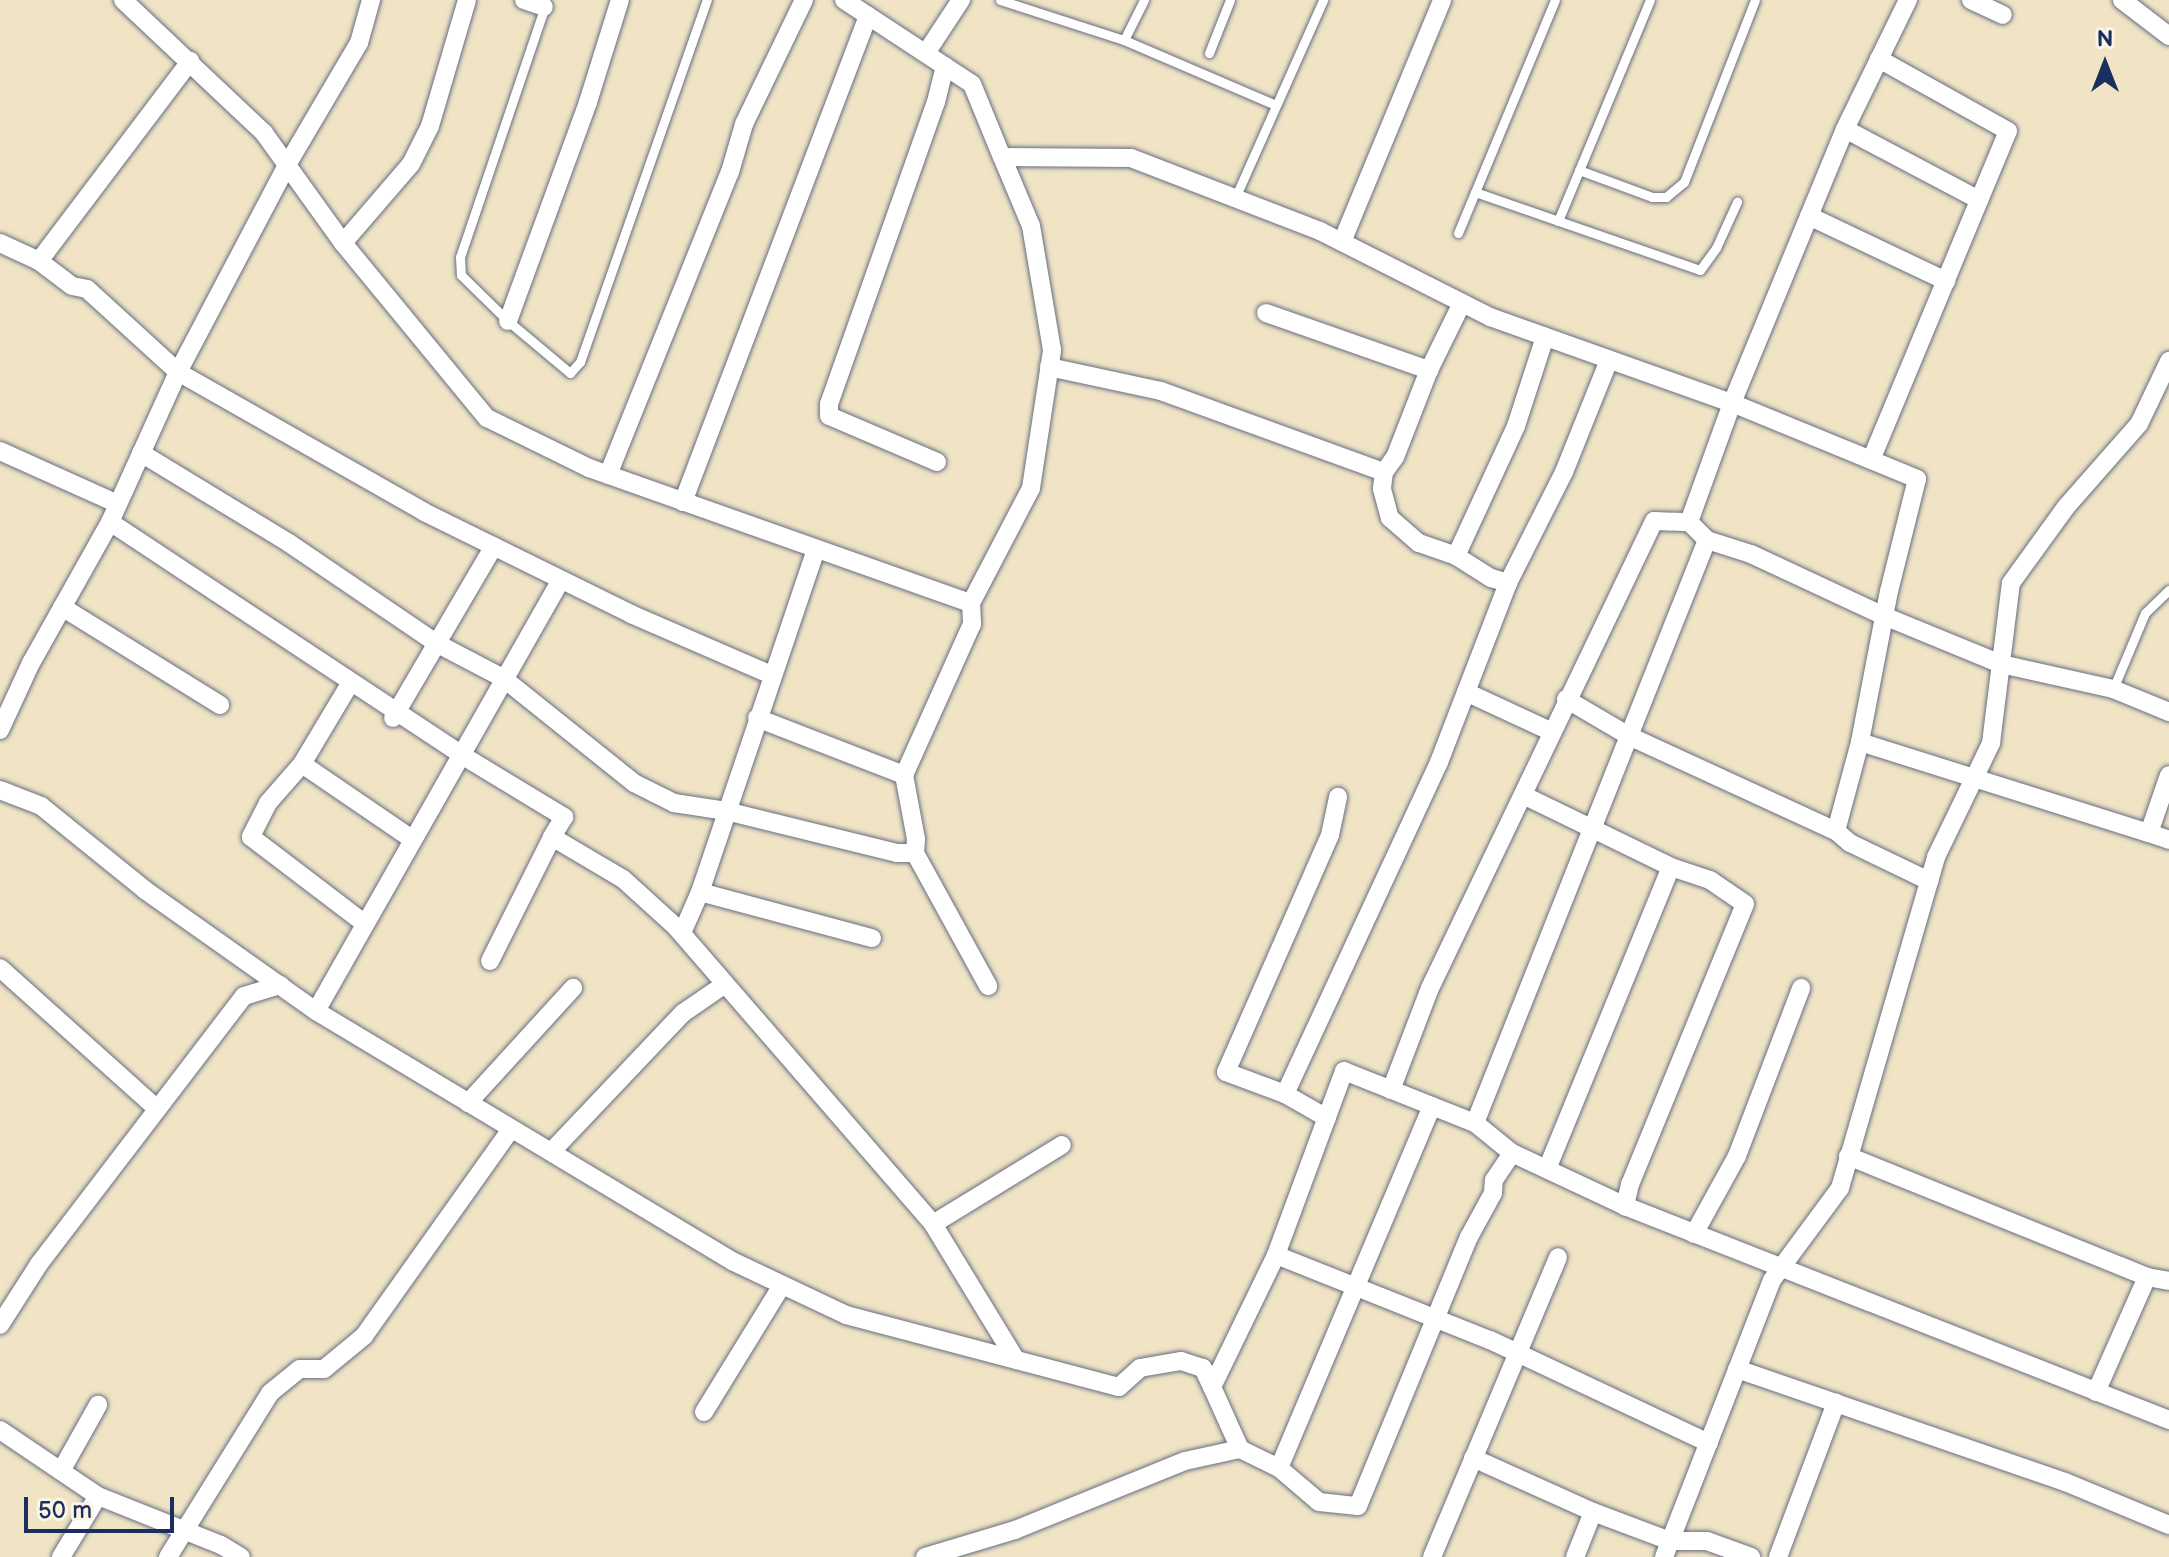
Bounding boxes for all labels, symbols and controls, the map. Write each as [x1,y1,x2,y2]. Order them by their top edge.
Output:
north arrow [2065,24,2145,104]
text: N [2097,26,2113,53]
scale bar [28,1481,178,1531]
text: 50 m [38,1496,92,1525]

